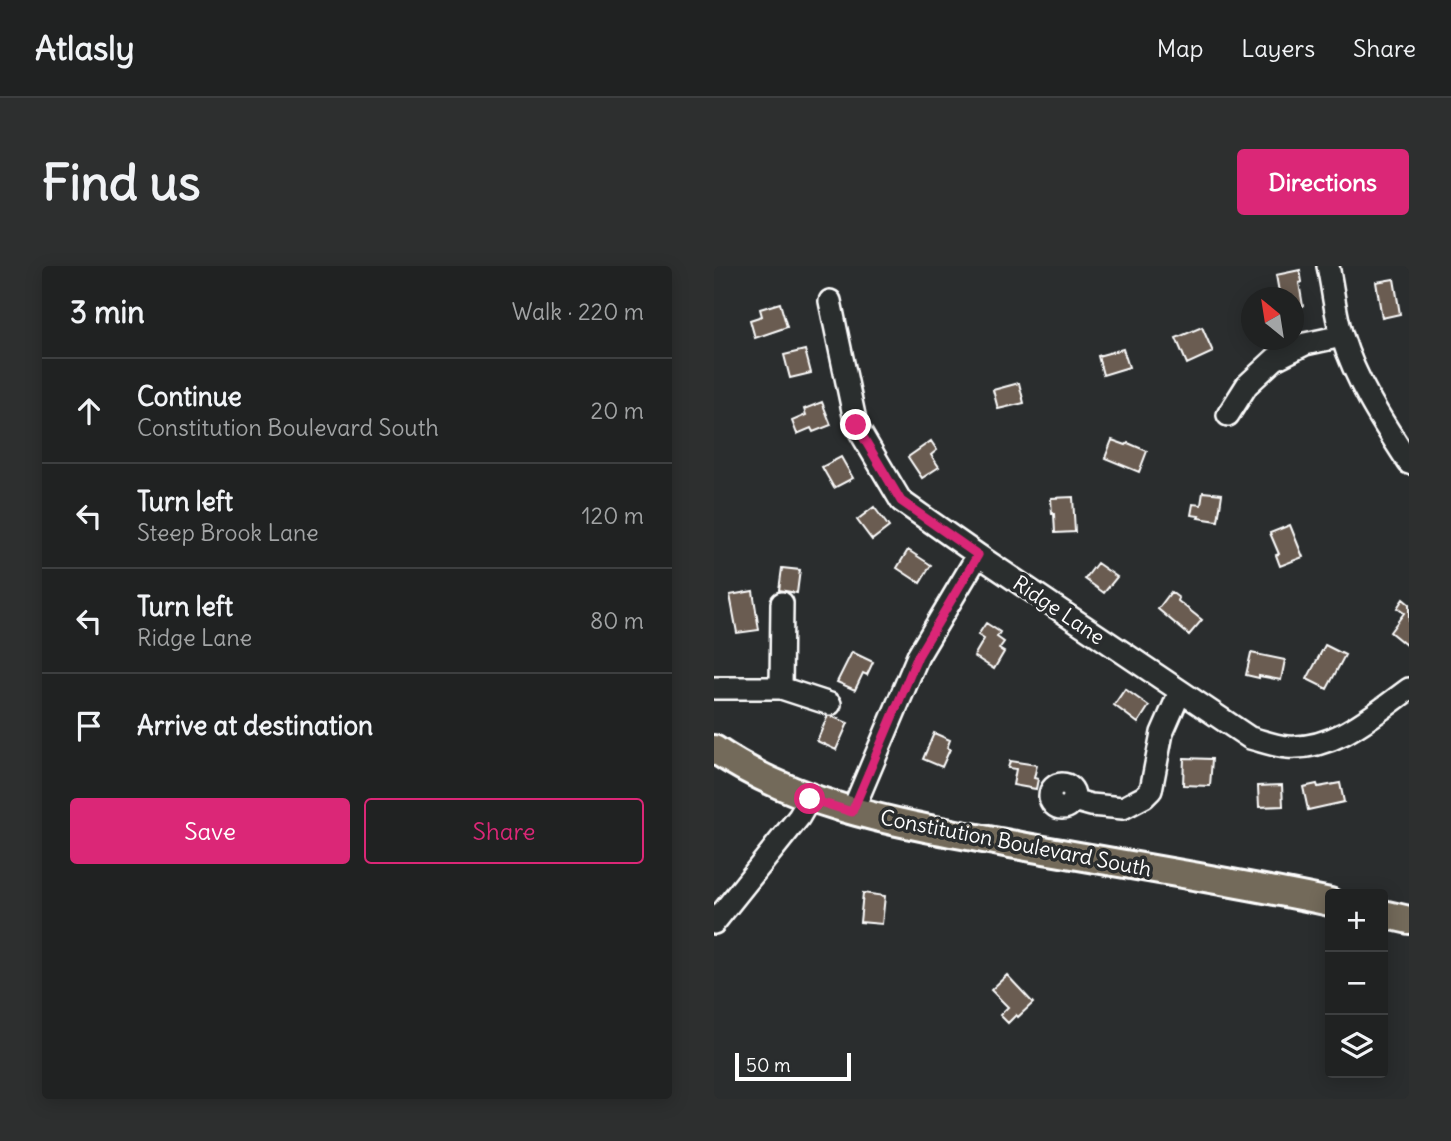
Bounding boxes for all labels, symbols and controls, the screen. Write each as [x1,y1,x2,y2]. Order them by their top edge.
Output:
text: Atlasly [35,27,134,69]
text: Map [1157,33,1203,63]
text: Layers [1241,33,1315,63]
text: Share [1353,33,1416,63]
button: Directions [1237,149,1409,215]
text: Find us [42,152,200,213]
north arrow [1241,287,1304,350]
text: 3 min [70,293,145,331]
text: Walk · 220 m [512,297,644,326]
text: Continue [137,380,242,413]
icon: ahead [70,392,108,430]
text: 20 m [591,396,644,425]
route end [840,409,871,440]
text: Constitution Boulevard South [137,413,439,442]
text: Turn left [137,485,233,518]
icon: left [70,497,108,535]
text: 120 m [581,501,644,530]
text: Steep Brook Lane [137,518,319,547]
street label: Ridge Lane [1008,569,1110,651]
text: Turn left [137,590,233,623]
icon: left [70,602,108,640]
text: 80 m [590,606,644,635]
text: Ridge Lane [137,623,252,652]
icon: arrive [70,707,108,745]
text: Arrive at destination [137,709,373,742]
route start [794,783,825,814]
button: Save [70,798,350,864]
button: Share [364,798,644,864]
street label: Constitution Boulevard South [878,803,1154,883]
map controls [1325,889,1388,1078]
button: + [1325,889,1388,952]
button: − [1325,952,1388,1015]
button: layers [1325,1015,1388,1078]
scale bar [735,1050,850,1082]
text: 50 m [746,1053,791,1077]

